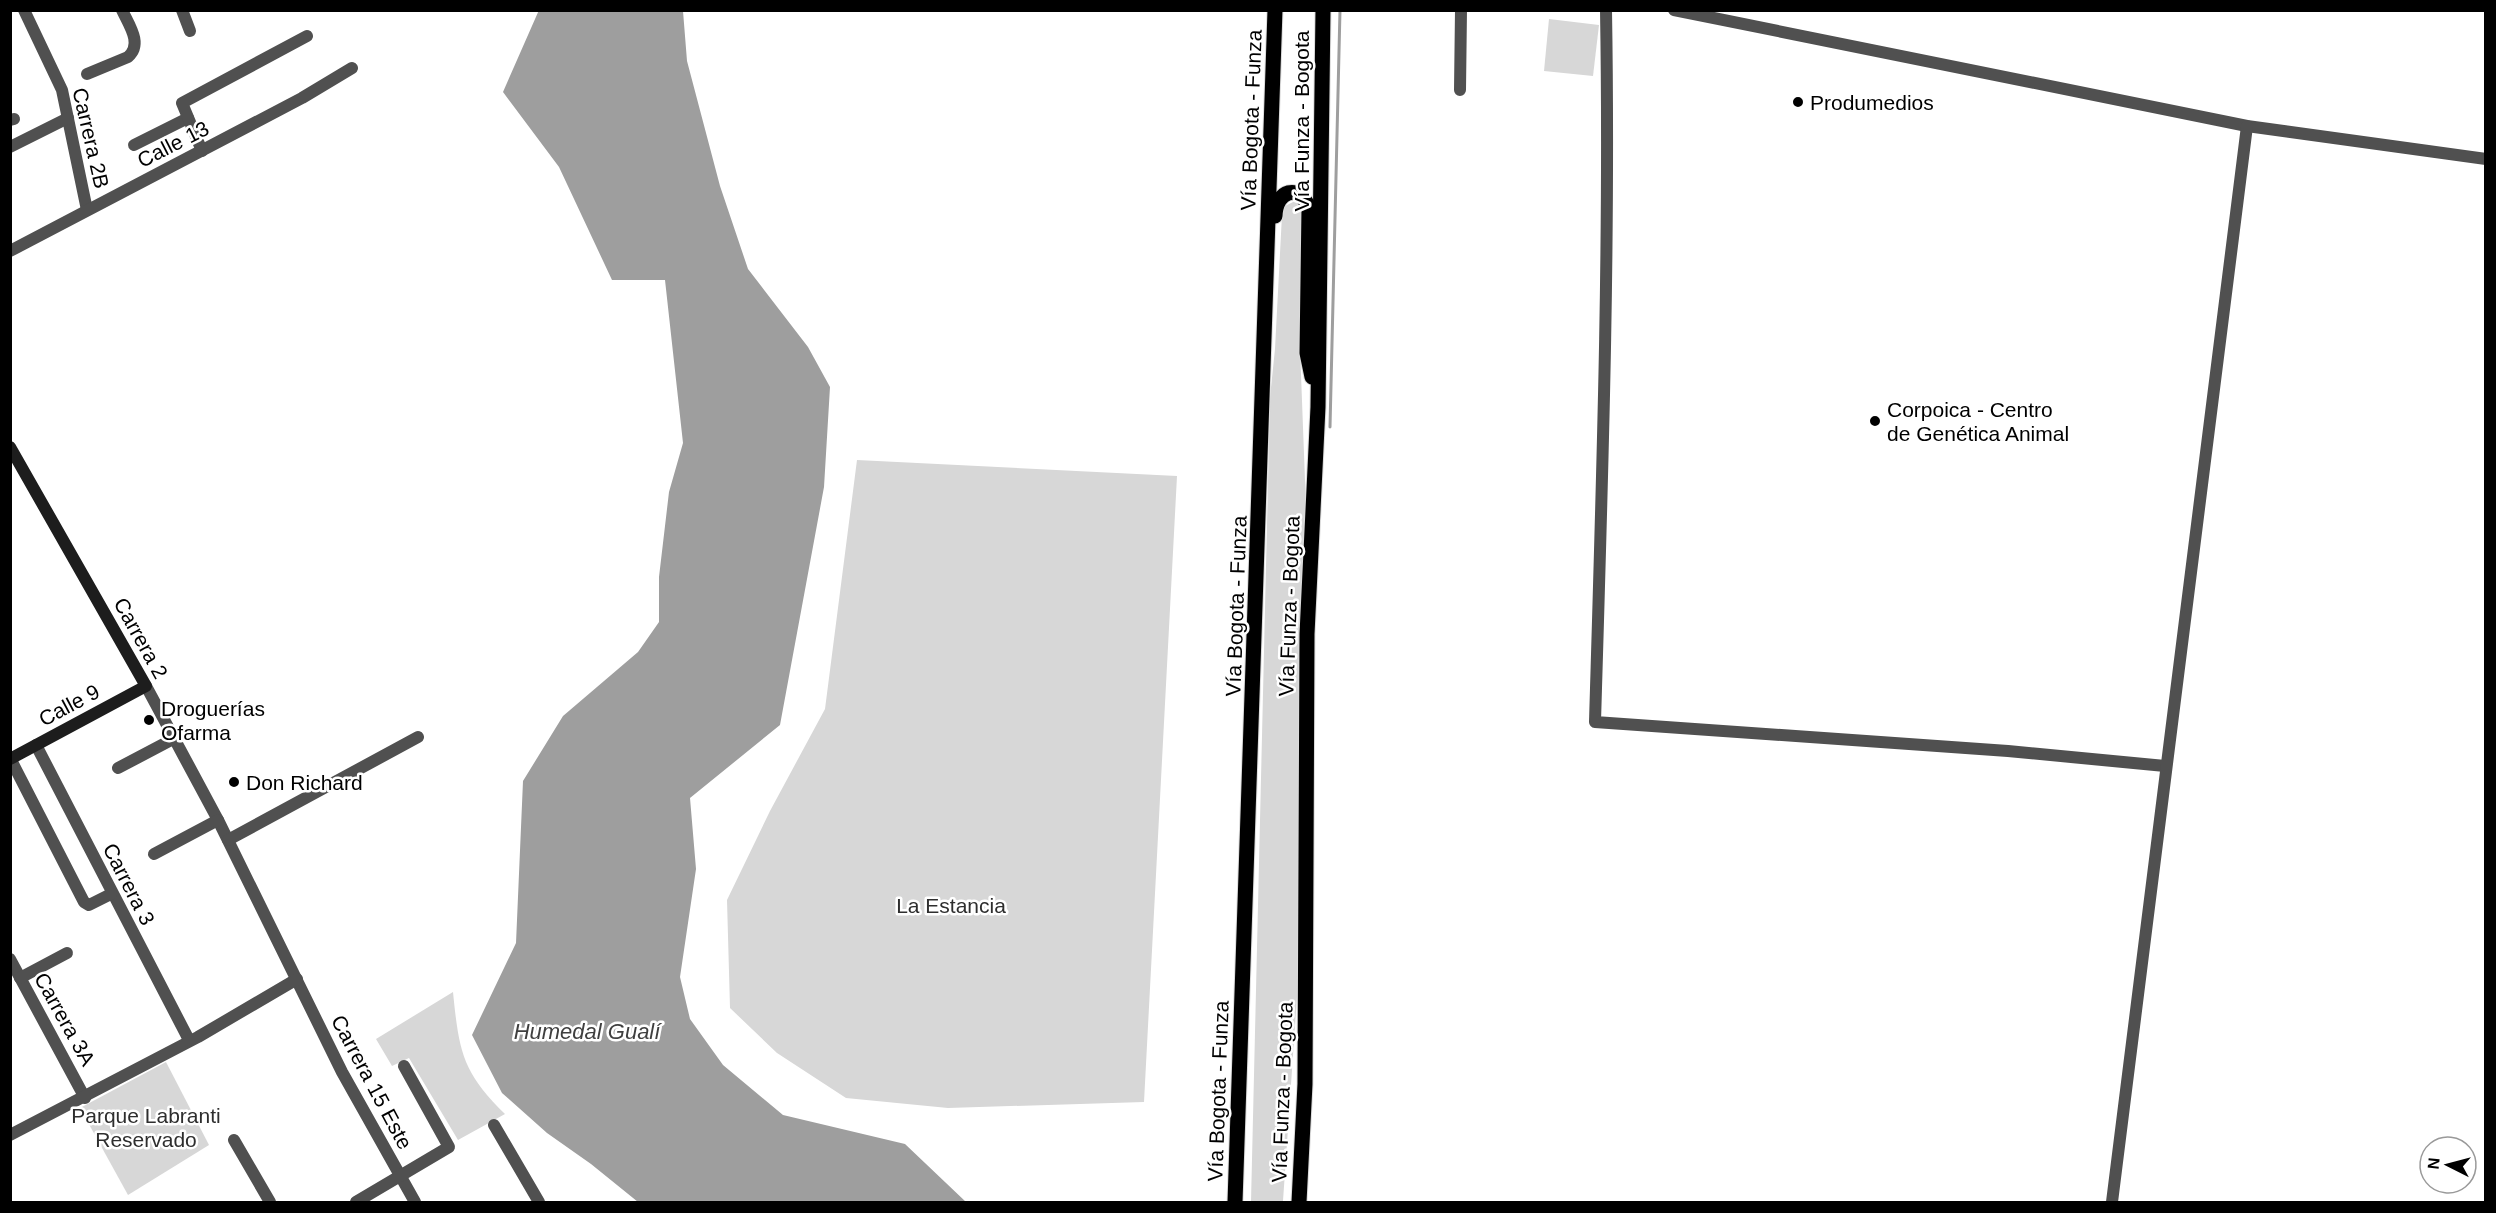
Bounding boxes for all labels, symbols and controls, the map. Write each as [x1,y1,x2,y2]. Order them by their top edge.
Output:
street label: Vía Bogota - Funza [1236,29,1266,211]
street label: Vía Funza - Bogota [1290,30,1313,211]
street label: Carrera 2B [68,85,114,191]
place label: Produmedios [1810,91,1934,114]
marker: Produmedios [1791,95,1805,109]
street label: Calle 13 [133,116,213,172]
place label: Corpoica - Centro de Genética Animal [1887,398,2069,445]
marker: Corpoica - Centro de Genética Animal [1868,414,1882,428]
street label: Vía Bogota - Funza [1221,515,1251,697]
street label: Vía Funza - Bogota [1274,515,1304,697]
street label: Carrera 2 [109,594,173,682]
street label: Calle 9 [35,680,103,730]
place label: Droguerías Ofarma [161,697,265,744]
marker: Droguerías Ofarma [142,713,156,727]
place label: Don Richard [246,771,363,794]
marker: Don Richard [227,775,241,789]
street label: Carrera 3 [99,839,159,929]
park label: La Estancia [896,894,1006,917]
street label: Carrera 3A [30,969,100,1069]
street label: Vía Bogota - Funza [1203,1000,1233,1182]
street label: Vía Funza - Bogota [1267,1001,1297,1183]
street label: Carrera 15 Este [327,1011,417,1153]
water label: Humedal Gualí [514,1019,662,1044]
park label: Parque Labranti Reservado [71,1104,221,1151]
north arrow [2418,1135,2478,1195]
text: N [2425,1157,2443,1170]

